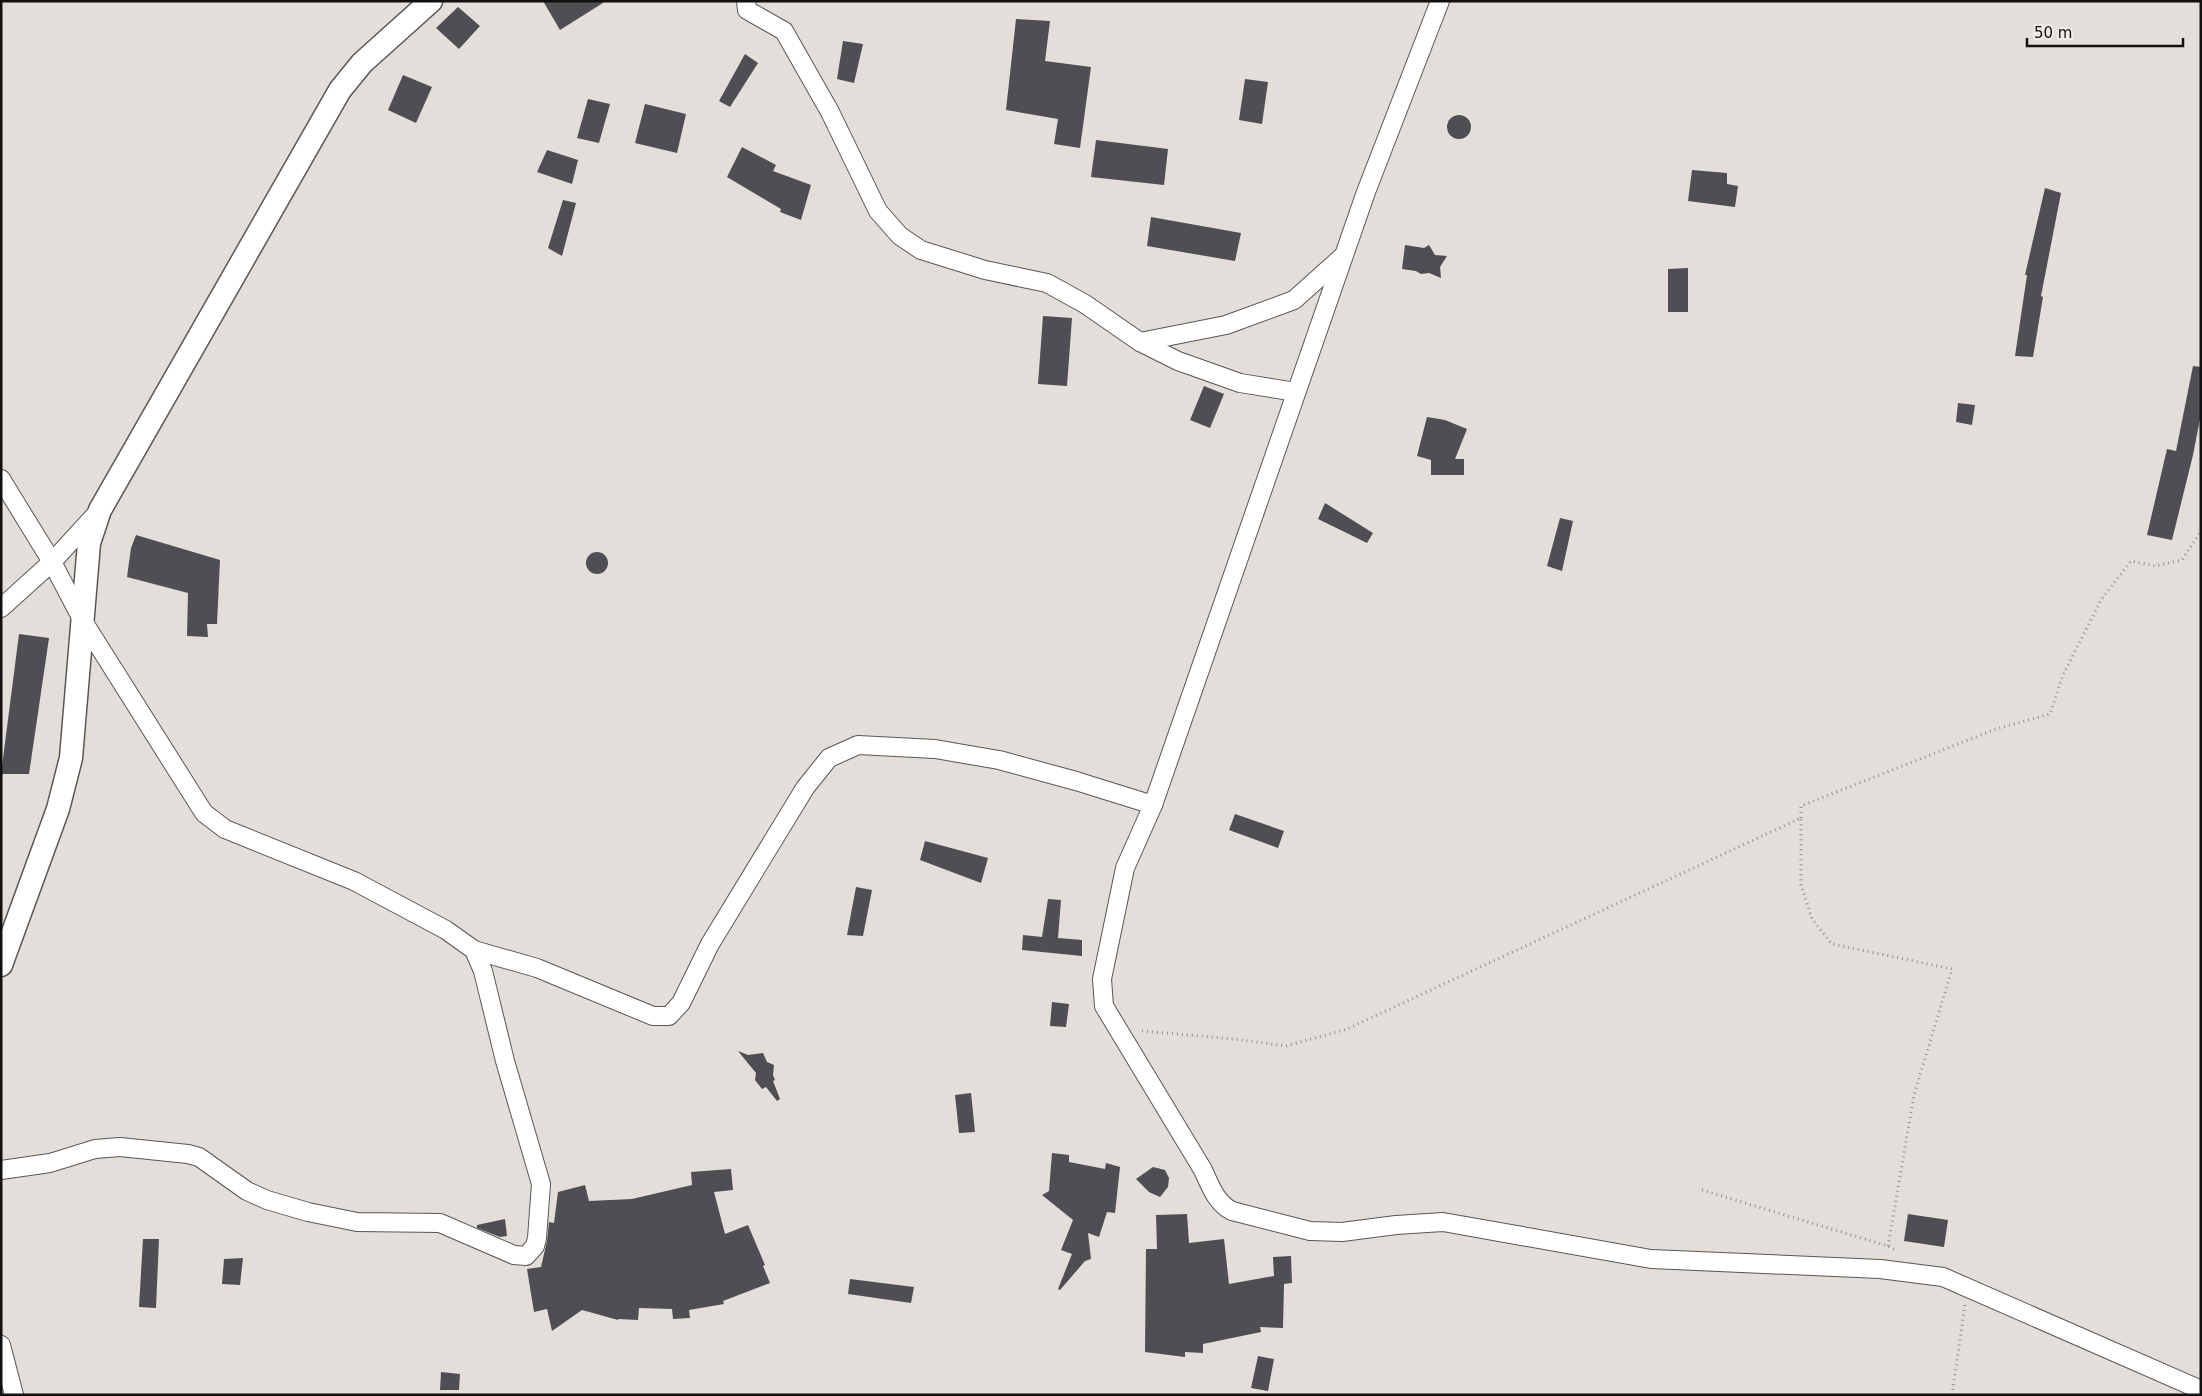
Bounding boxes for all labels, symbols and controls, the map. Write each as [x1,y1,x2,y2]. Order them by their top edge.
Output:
scale bar [2027,15,2183,47]
text: 50 m [2034,24,2072,42]

